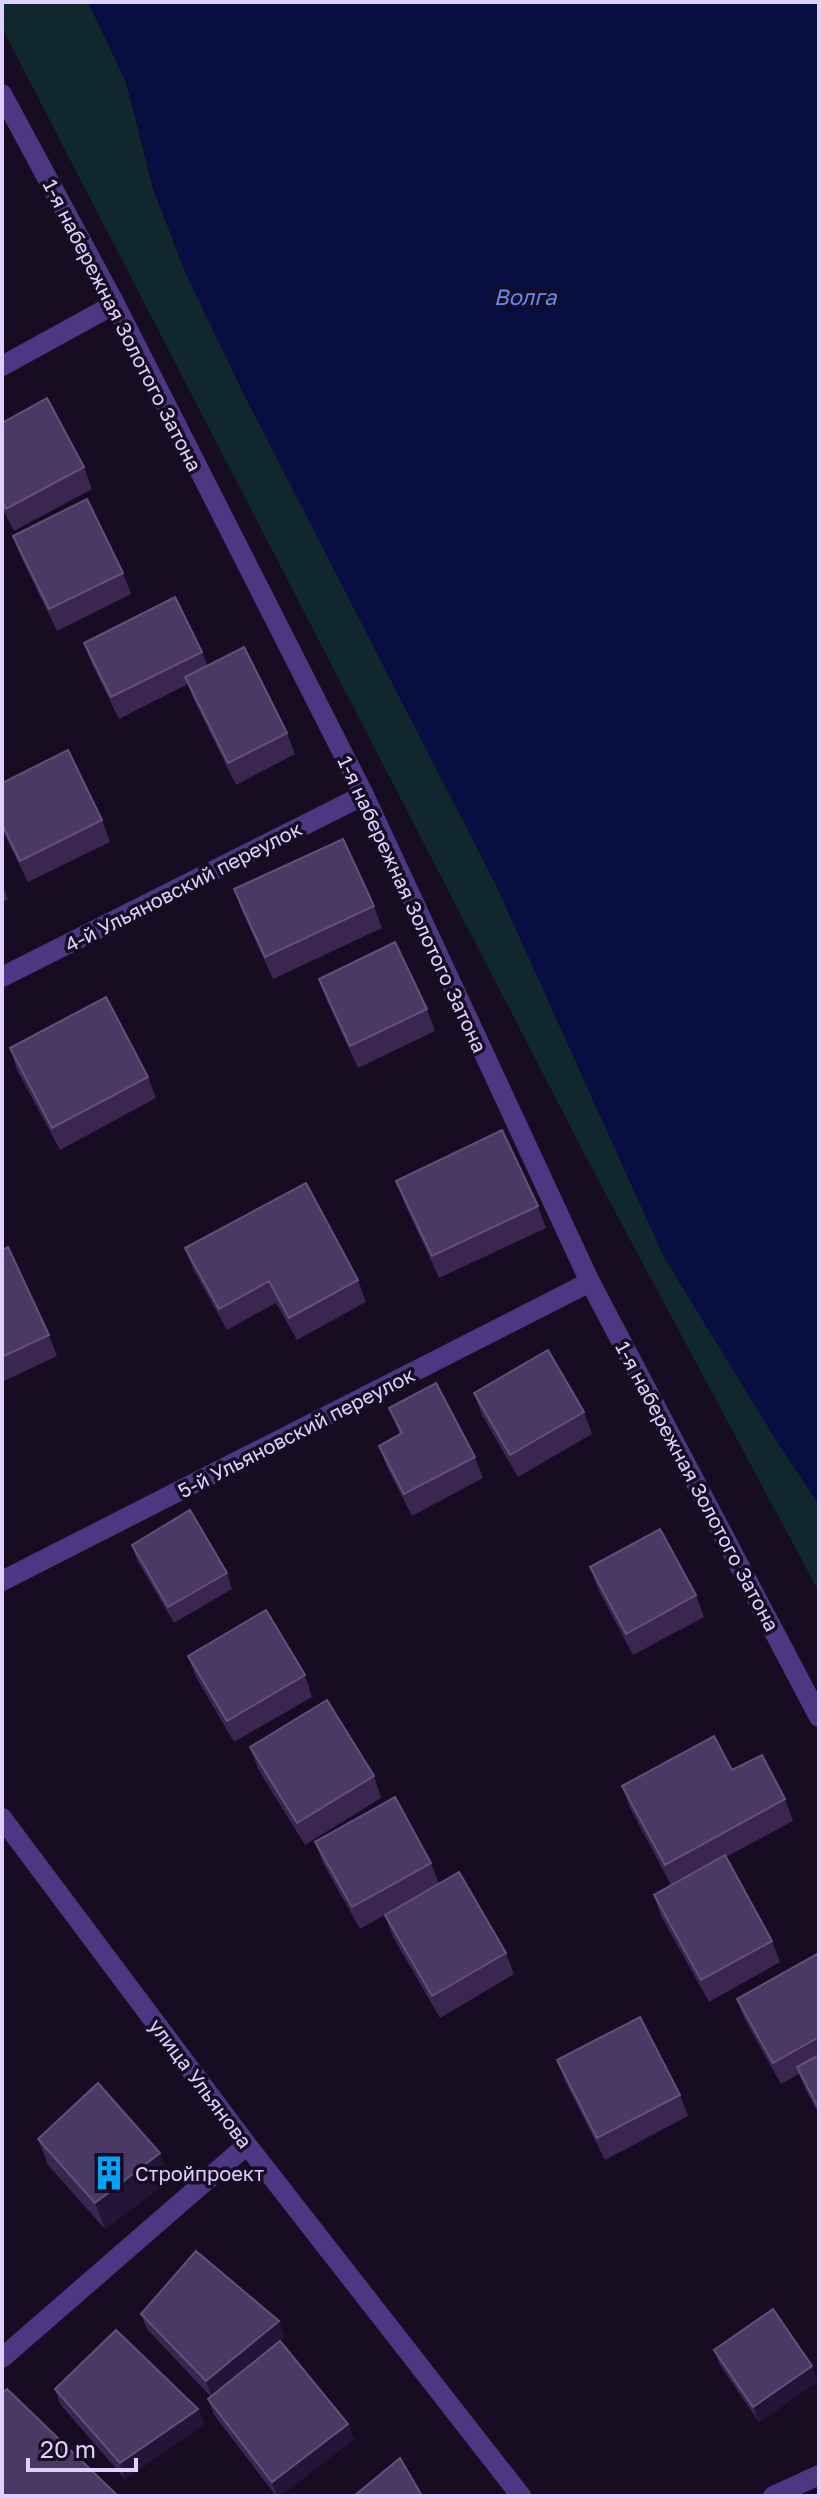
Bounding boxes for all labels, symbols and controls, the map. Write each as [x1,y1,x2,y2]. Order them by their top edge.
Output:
street label: 1-я набережная Золотого Затона [39,175,207,475]
water label: Волга [494,283,558,310]
street label: 1-я набережная Золотого Затона [333,752,493,1056]
street label: 4-й Ульяновский переулок [60,816,306,956]
street label: 1-я набережная Золотого Затона [611,1337,785,1635]
street label: 5-й Ульяновский переулок [174,1362,418,1502]
street label: улица Ульянова [145,2014,257,2152]
building icon: Стройпроект [90,2154,128,2192]
place label: Стройпроект [135,2161,264,2185]
scale bar [28,2422,136,2472]
text: 20 m [40,2434,96,2463]

